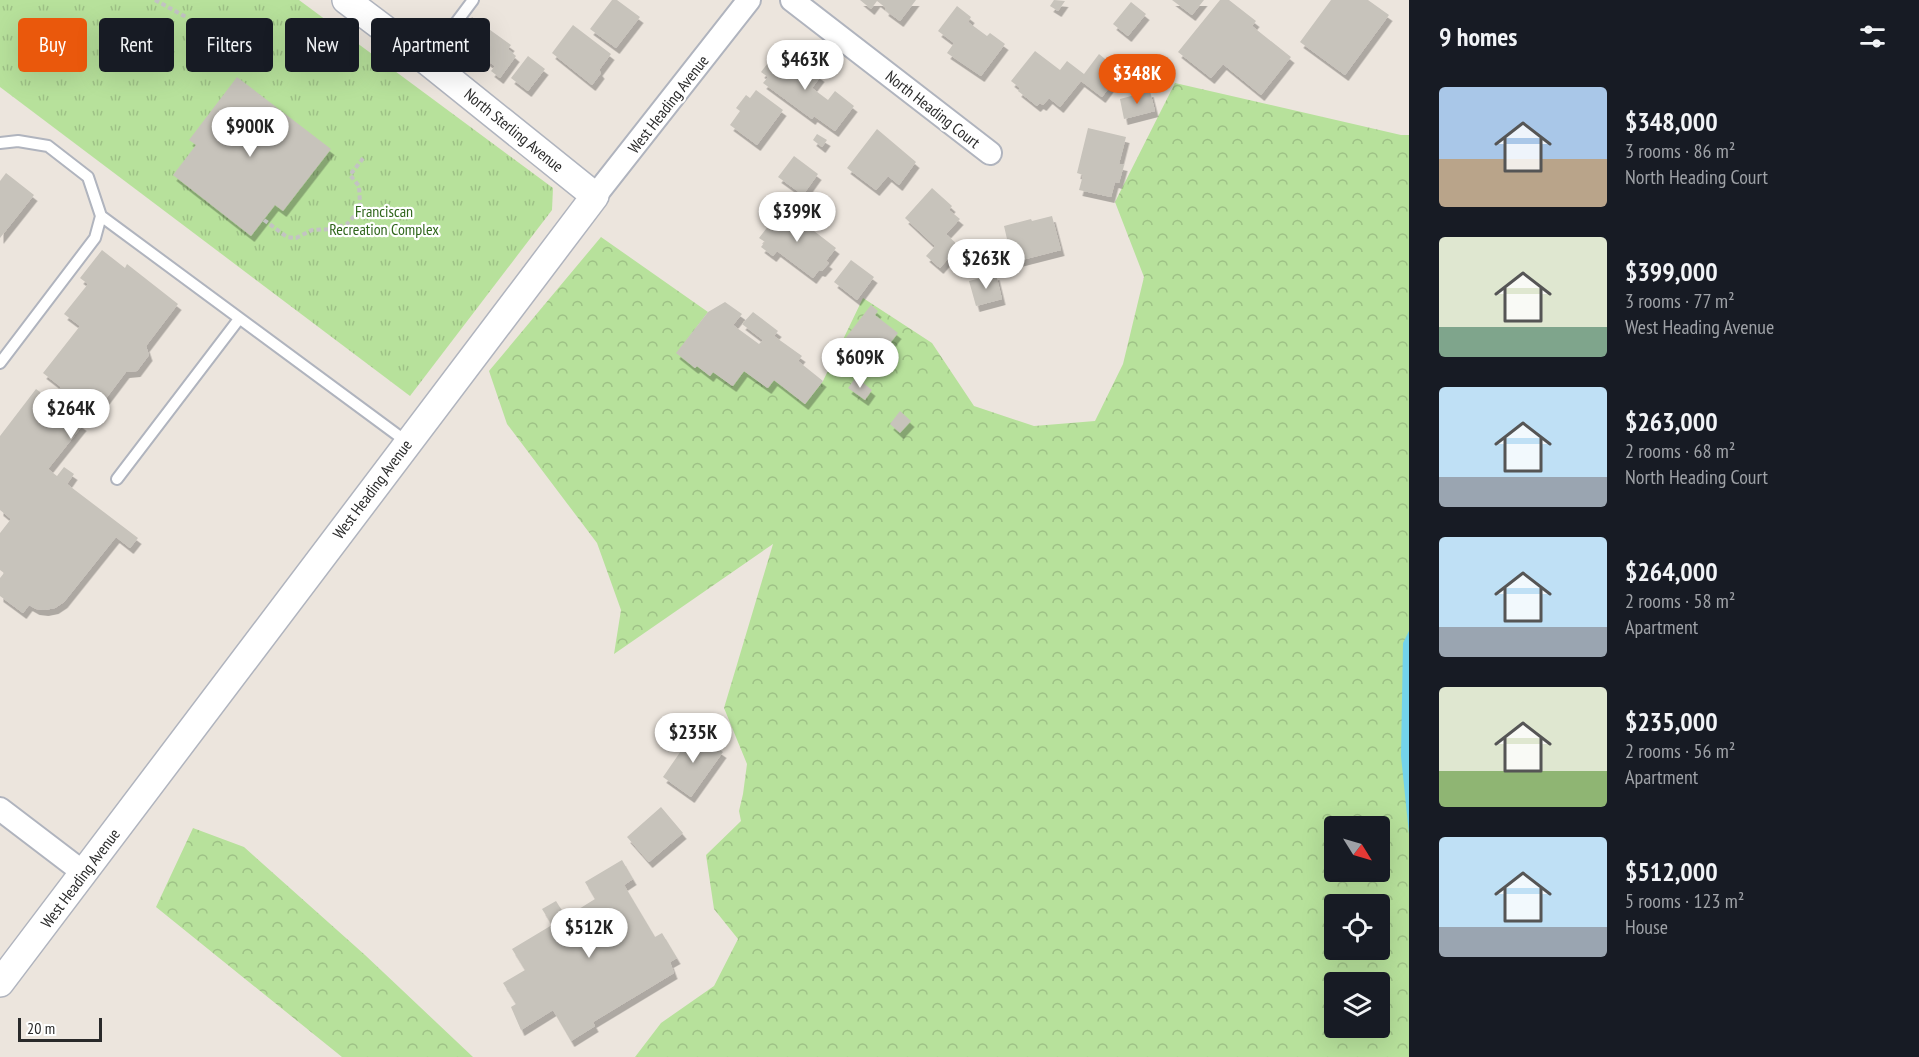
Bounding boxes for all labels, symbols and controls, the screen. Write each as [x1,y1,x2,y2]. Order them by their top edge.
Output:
chip: Buy [18,18,87,72]
chip: Rent [99,18,174,72]
chip: Filters [186,18,273,72]
chip: New [285,18,359,72]
chip: Apartment [371,18,490,72]
text: 9 homes [1439,20,1517,53]
icon: filters [1856,20,1889,53]
pin: $463K [763,40,847,91]
text: $463K [781,46,829,72]
street label: West Heading Avenue [623,51,713,157]
pin: $348K [1095,54,1179,105]
text: $348K [1113,60,1161,86]
street label: North Heading Court [882,66,985,152]
street label: North Sterling Avenue [460,84,568,176]
text: $348,000 [1625,105,1718,138]
pin: $900K [208,107,292,158]
icon: home [1487,111,1559,183]
text: $900K [226,113,274,139]
text: 3 rooms · 86 m² [1625,138,1735,164]
text: North Heading Court [1625,164,1768,190]
pin: $399K [755,192,839,243]
text: $399K [773,198,821,224]
park label: Franciscan Recreation Complex [329,201,439,239]
pin: $263K [944,239,1028,290]
text: $263K [962,245,1010,271]
text: $399,000 [1625,255,1718,288]
icon: home [1487,261,1559,333]
text: 3 rooms · 77 m² [1625,288,1735,314]
text: West Heading Avenue [1625,314,1774,340]
pin: $609K [818,338,902,389]
text: $609K [836,344,884,370]
pin: $264K [29,389,113,440]
text: $264K [47,395,95,421]
text: $263,000 [1625,405,1718,438]
icon: home [1487,411,1559,483]
street label: West Heading Avenue [328,435,416,543]
text: 2 rooms · 68 m² [1625,438,1735,464]
text: North Heading Court [1625,464,1768,490]
text: $264,000 [1625,555,1718,588]
icon: home [1487,561,1559,633]
text: 2 rooms · 58 m² [1625,588,1735,614]
text: Apartment [1625,614,1698,640]
text: $235,000 [1625,705,1718,738]
icon: home [1487,711,1559,783]
pin: $235K [651,713,735,764]
text: $235K [669,719,717,745]
text: 2 rooms · 56 m² [1625,738,1735,764]
text: Apartment [1625,764,1698,790]
north arrow [1324,816,1390,882]
map controls [1324,816,1390,1038]
street label: West Heading Avenue [36,824,124,932]
text: $512,000 [1625,855,1718,888]
icon: home [1487,861,1559,933]
text: 5 rooms · 123 m² [1625,888,1744,914]
button: locate [1324,894,1390,960]
pin: $512K [547,908,631,959]
text: $512K [565,914,613,940]
text: House [1625,914,1668,940]
button: layers [1324,972,1390,1038]
scale bar [18,1015,102,1042]
text: 20 m [27,1018,55,1038]

